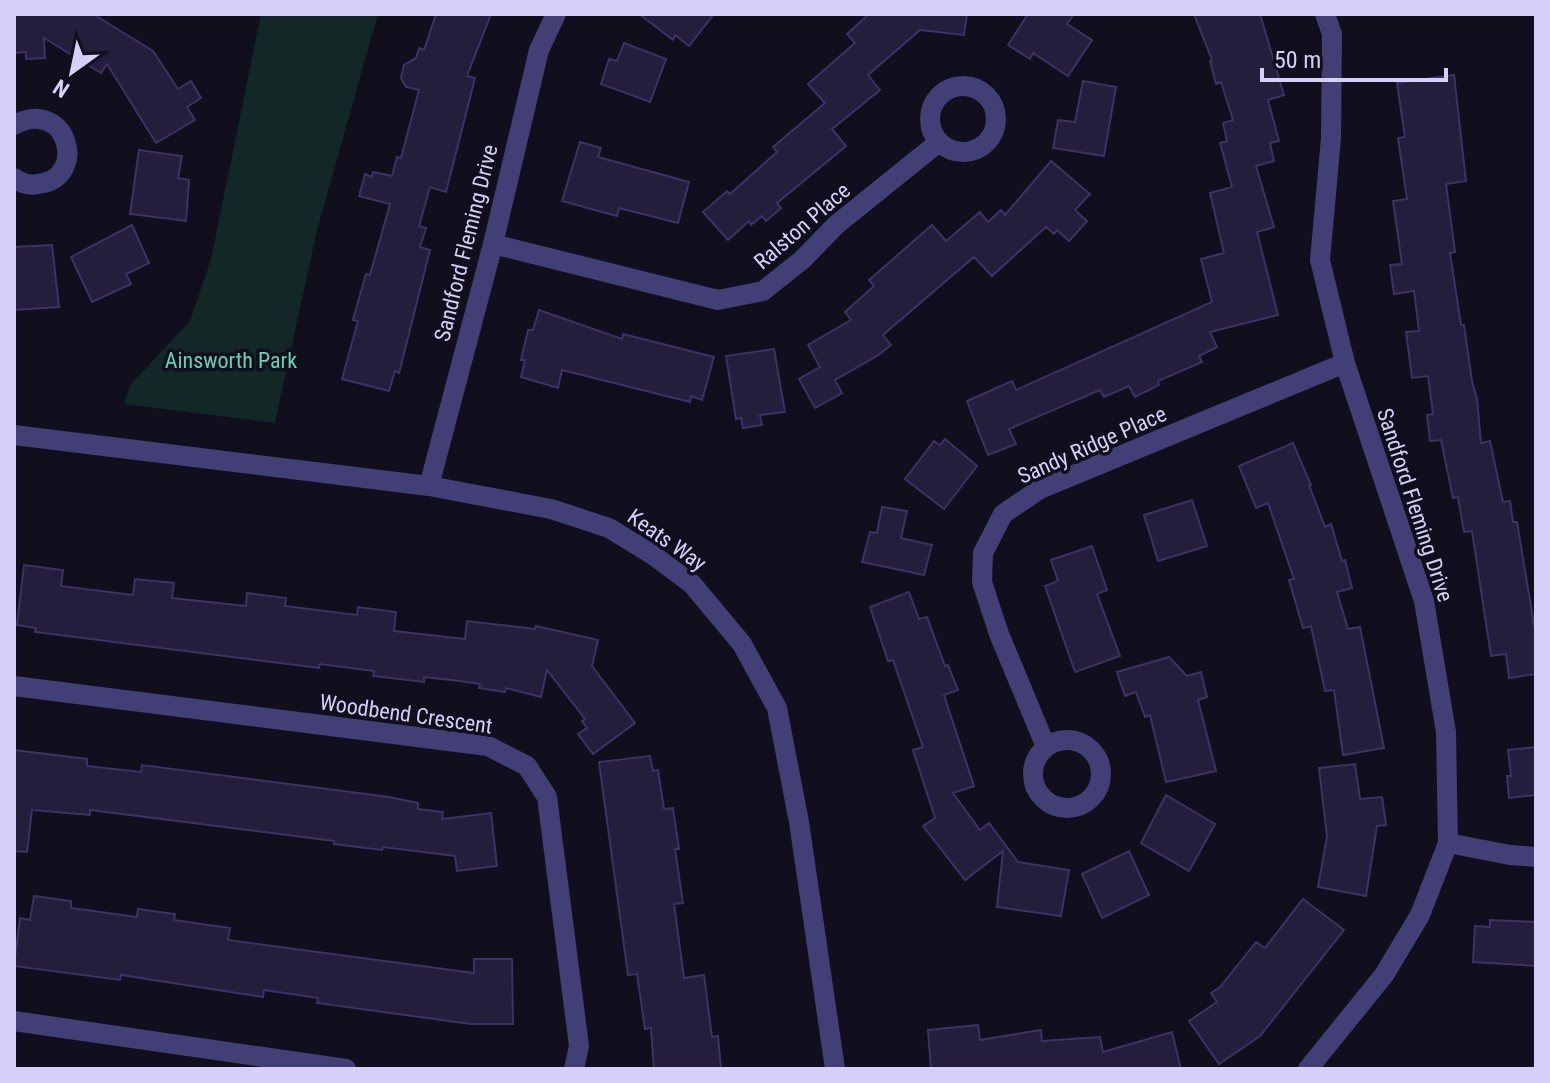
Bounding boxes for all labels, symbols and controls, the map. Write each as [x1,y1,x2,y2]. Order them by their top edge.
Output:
north arrow [32,32,112,112]
scale bar [1262,32,1446,82]
text: 50 m [1274,46,1321,74]
text: N [49,74,74,103]
street label: Sandford Fleming Drive [429,142,503,344]
street label: Ralston Place [749,178,855,274]
park label: Ainsworth Park [165,348,297,373]
street label: Sandy Ridge Place [1014,401,1170,489]
street label: Sandford Fleming Drive [1372,405,1458,605]
street label: Keats Way [623,504,711,576]
street label: Woodbend Crescent [318,690,494,738]

